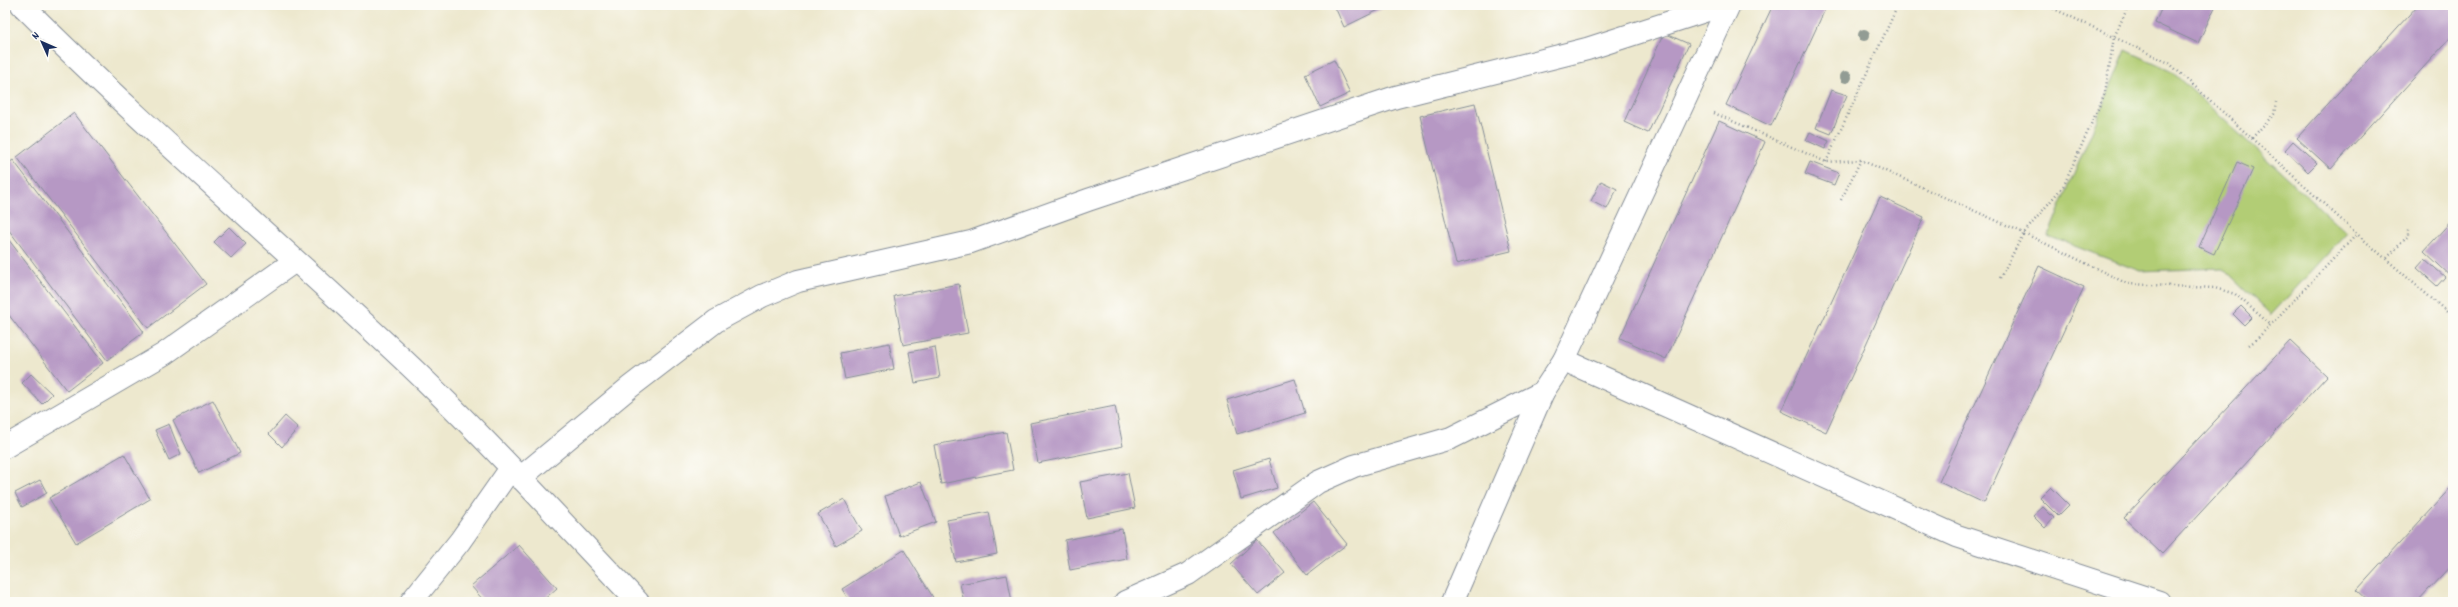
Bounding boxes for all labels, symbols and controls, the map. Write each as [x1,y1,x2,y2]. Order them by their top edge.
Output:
north arrow [22,22,62,62]
text: N [29,28,44,44]

